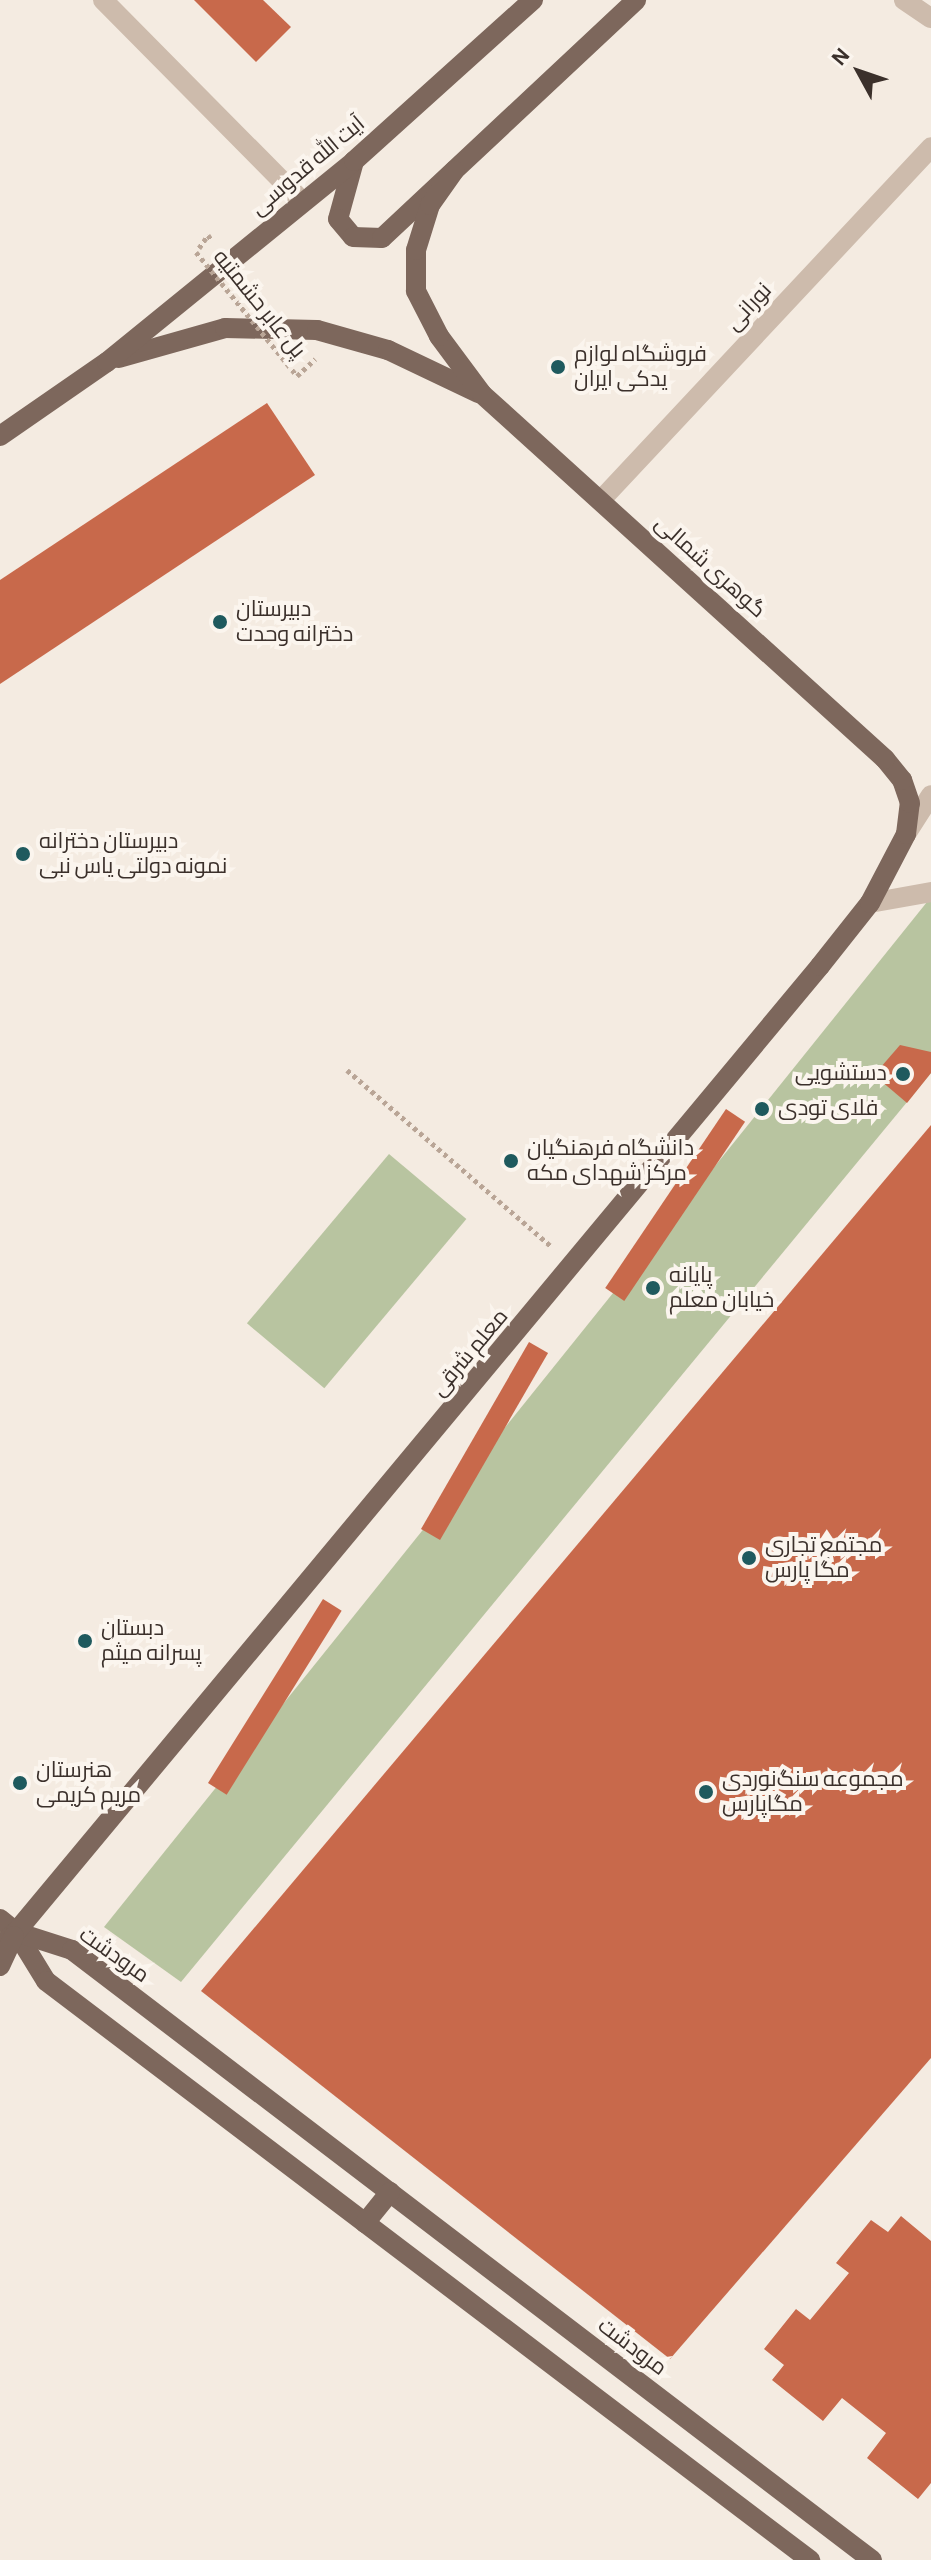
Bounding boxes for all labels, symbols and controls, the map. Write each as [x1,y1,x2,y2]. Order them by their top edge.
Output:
north arrow [819,32,899,112]
text: N [827,44,854,70]
street label: آیت الله قدوسی [246,111,370,221]
street label: پل عابر حشمتیه [207,244,311,364]
street label: نورانی [720,278,778,336]
place label: فروشگاه لوازم یدکی ایران [574,341,707,392]
marker: فروشگاه لوازم یدکی ایران [549,358,567,376]
street label: گوهری شمالی [649,510,771,624]
place label: دبیرستان دخترانه وحدت [236,596,353,648]
marker: دبیرستان دخترانه وحدت [211,613,229,631]
place label: دبیرستان دخترانه نمونه دولتی یاس نبی [39,828,227,880]
marker: دبیرستان دخترانه نمونه دولتی یاس نبی [14,845,32,863]
place label: دستشویی [795,1061,887,1087]
marker: دستشویی [894,1065,912,1083]
place label: فلای تودی [778,1096,878,1122]
marker: فلای تودی [753,1100,771,1118]
place label: دانشگاه فرهنگیان مرکز شهدای مکه [527,1135,694,1186]
marker: دانشگاه فرهنگیان مرکز شهدای مکه [502,1152,520,1170]
place label: پایانه خیابان معلم [669,1262,774,1314]
marker: پایانه خیابان معلم [644,1279,662,1297]
street label: معلم شرقی [426,1304,514,1402]
place label: مجتمع تجاری مگا پارس [765,1532,882,1584]
marker: مجتمع تجاری مگا پارس [740,1549,758,1567]
place label: دبستان پسرانه میثم [101,1615,202,1666]
marker: دبستان پسرانه میثم [76,1632,94,1650]
place label: هنرستان مریم کریمی [36,1757,141,1808]
place label: مجموعه سنگ‌نوردی مگاپارس [722,1766,904,1818]
marker: هنرستان مریم کریمی [11,1774,29,1792]
marker: مجموعه سنگ‌نوردی مگاپارس [697,1783,715,1801]
street label: مرودشت [74,1921,154,1989]
street label: مرودشت [592,2313,672,2381]

